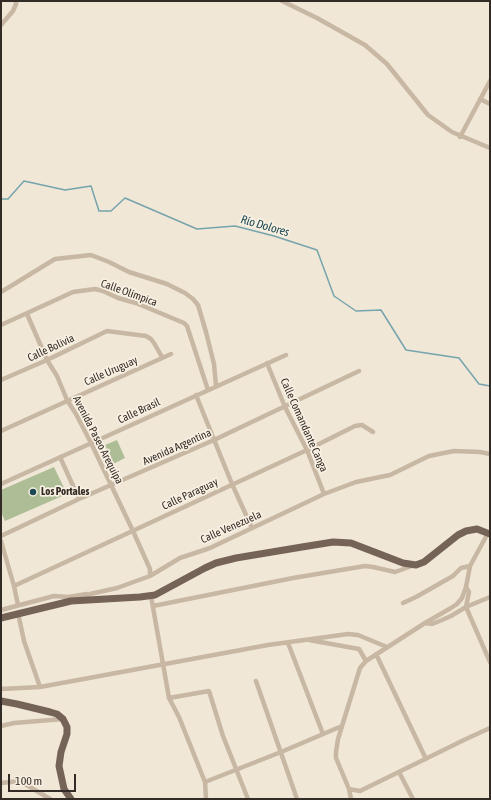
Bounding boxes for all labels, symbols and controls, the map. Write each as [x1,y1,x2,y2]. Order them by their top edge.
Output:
water label: Río Dolores [239,212,291,240]
street label: Calle Olímpica [99,277,159,309]
street label: Calle Bolivia [25,331,77,365]
street label: Calle Uruguay [82,353,140,389]
street label: Calle Comandante Canga [277,376,331,474]
street label: Avenida Paseo Arequipa [70,394,126,486]
street label: Calle Brasil [116,396,162,426]
street label: Avenida Argentina [141,426,213,468]
street label: Calle Paraguay [160,475,220,513]
place label: Los Portales [41,485,89,499]
marker: Los Portales [28,487,38,497]
street label: Calle Venezuela [199,508,263,546]
scale bar [10,766,78,792]
text: 100 m [15,774,42,788]

